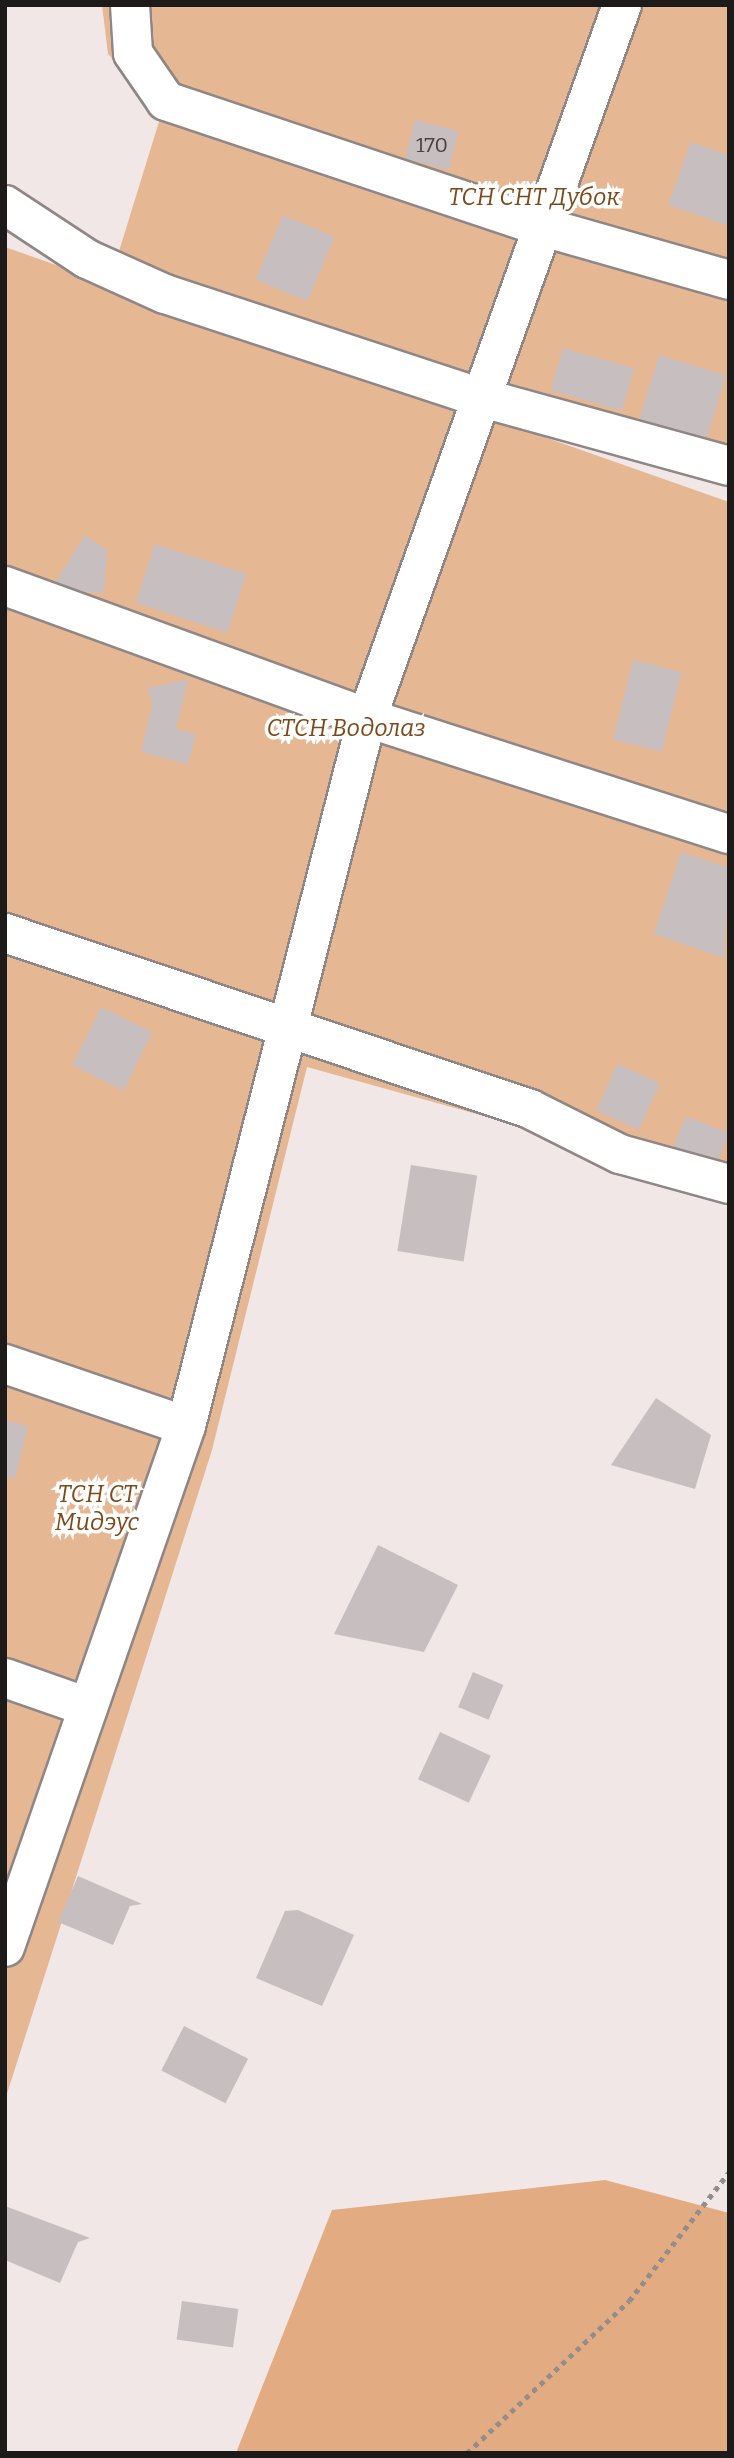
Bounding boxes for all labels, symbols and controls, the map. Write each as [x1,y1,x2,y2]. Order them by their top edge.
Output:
house number: 170 [416,132,448,158]
park label: ТСН СНТ Дубок [448,184,620,212]
park label: СТСН Водолаз [266,715,426,743]
park label: ТСН СТ Мидэус [55,1481,139,1537]

